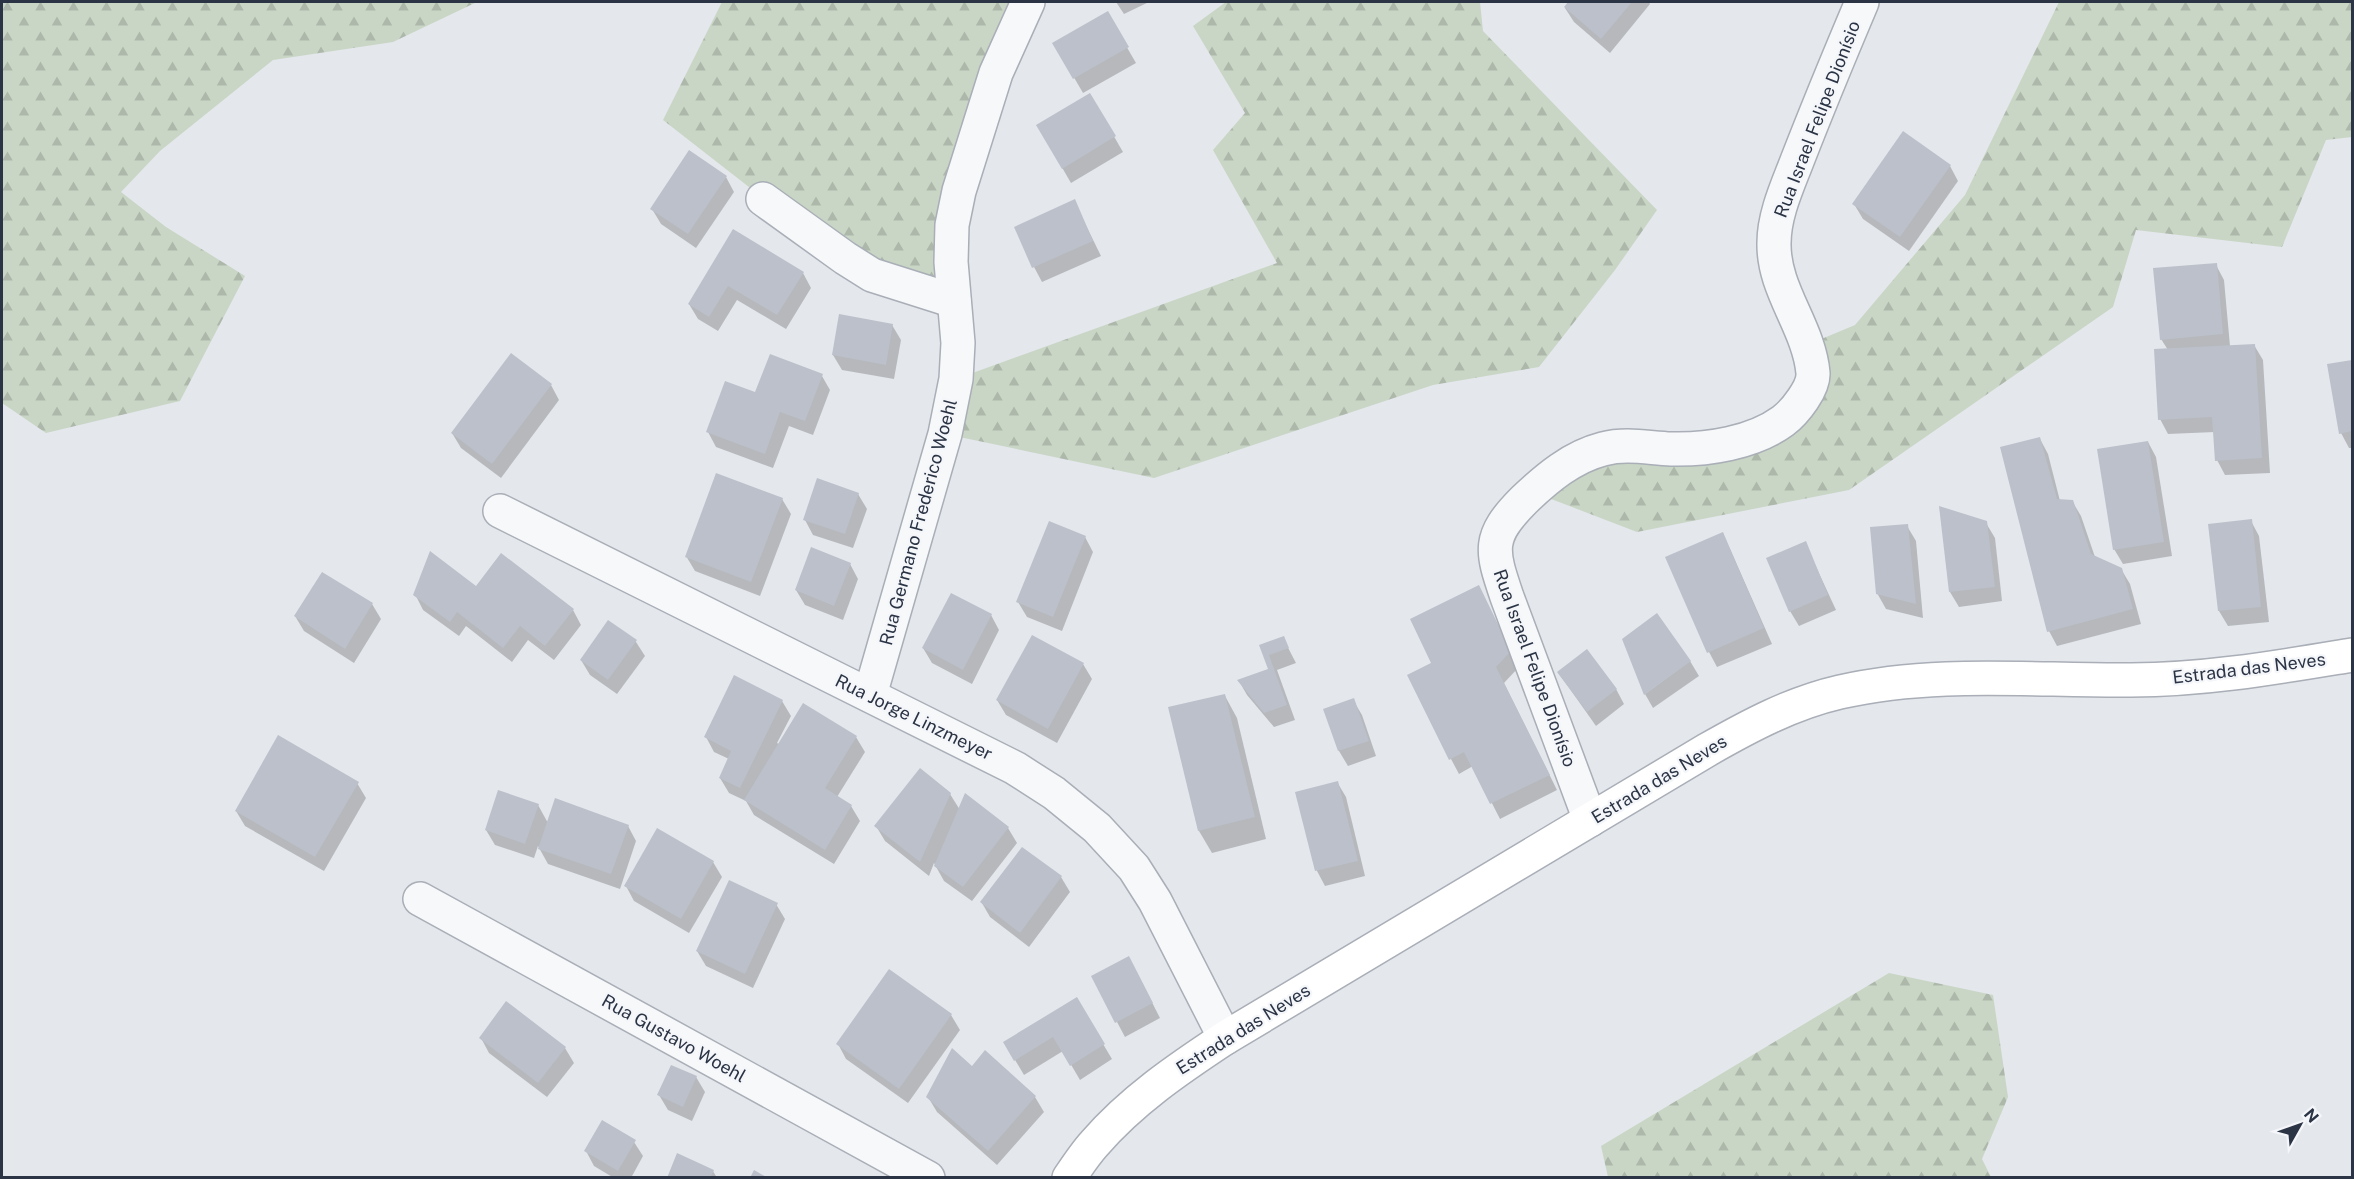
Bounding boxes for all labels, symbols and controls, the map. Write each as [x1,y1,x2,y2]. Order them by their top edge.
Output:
street label: Rua Israel Felipe Dionísio [1770,18,1864,220]
street label: Rua Germano Frederico Woehl [875,397,961,647]
street label: Rua Israel Felipe Dionísio [1489,566,1581,770]
street label: Estrada das Neves [2171,648,2327,688]
street label: Rua Jorge Linzmeyer [832,670,996,764]
street label: Estrada das Neves [1588,730,1730,828]
street label: Estrada das Neves [1172,979,1314,1079]
street label: Rua Gustavo Woehl [598,990,750,1086]
north arrow [2270,1095,2330,1155]
text: N [2300,1105,2322,1127]

